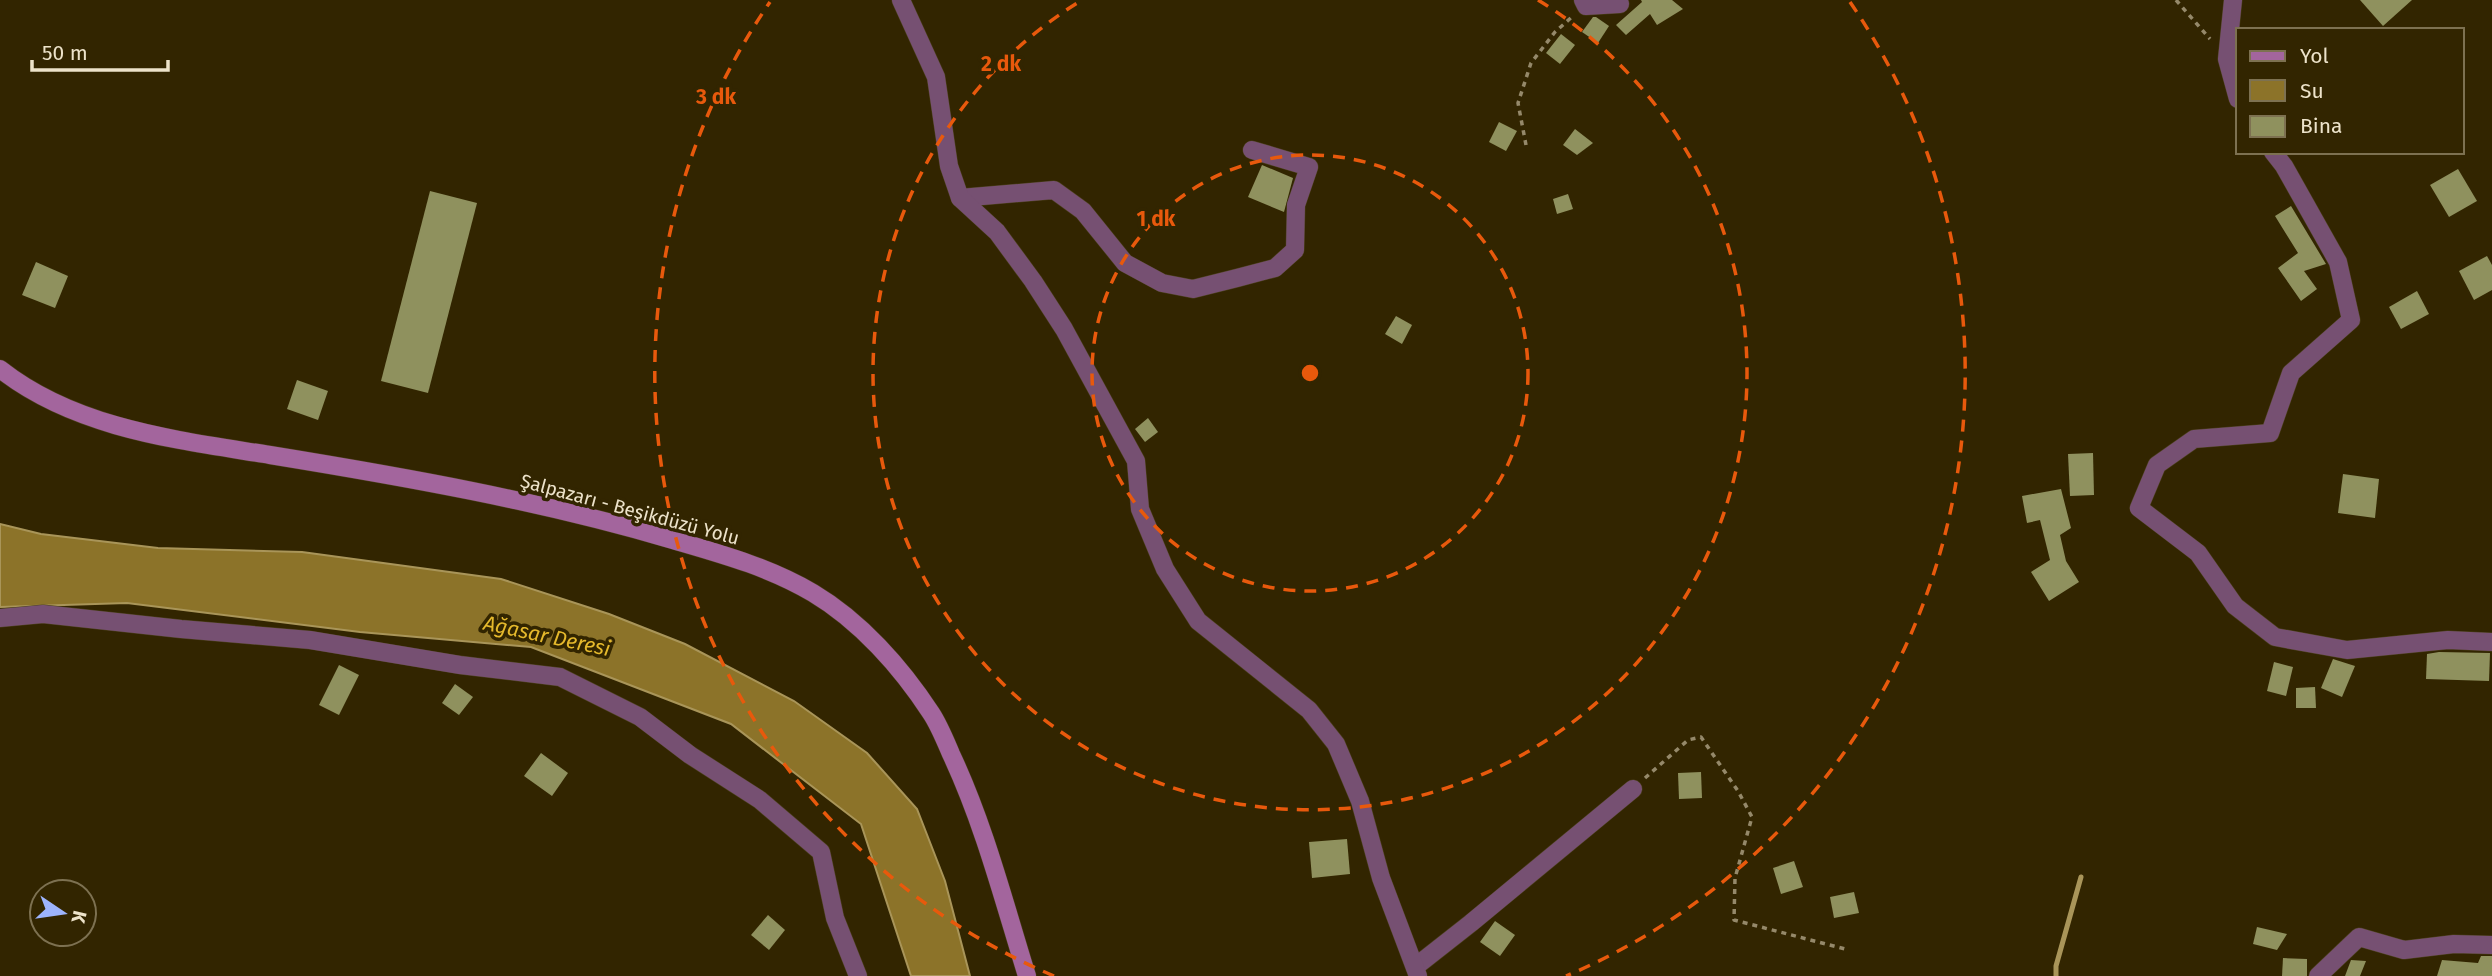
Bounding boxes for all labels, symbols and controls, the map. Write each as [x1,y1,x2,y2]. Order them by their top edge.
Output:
scale bar [32,28,168,72]
legend [2236,28,2464,154]
text: 50 m [42,40,88,66]
text: Yol [2300,43,2329,69]
text: 2 dk [981,51,1021,77]
text: Su [2300,78,2324,104]
text: 3 dk [695,84,736,110]
text: Bina [2300,113,2342,139]
text: 1 dk [1137,206,1176,232]
centre of rings [1298,361,1322,385]
street label: Şalpazarı - Beşikdüzü Yolu [518,469,742,550]
water label: Ağasar Deresi [480,610,613,662]
north arrow [28,878,98,948]
text: K [66,908,92,926]

